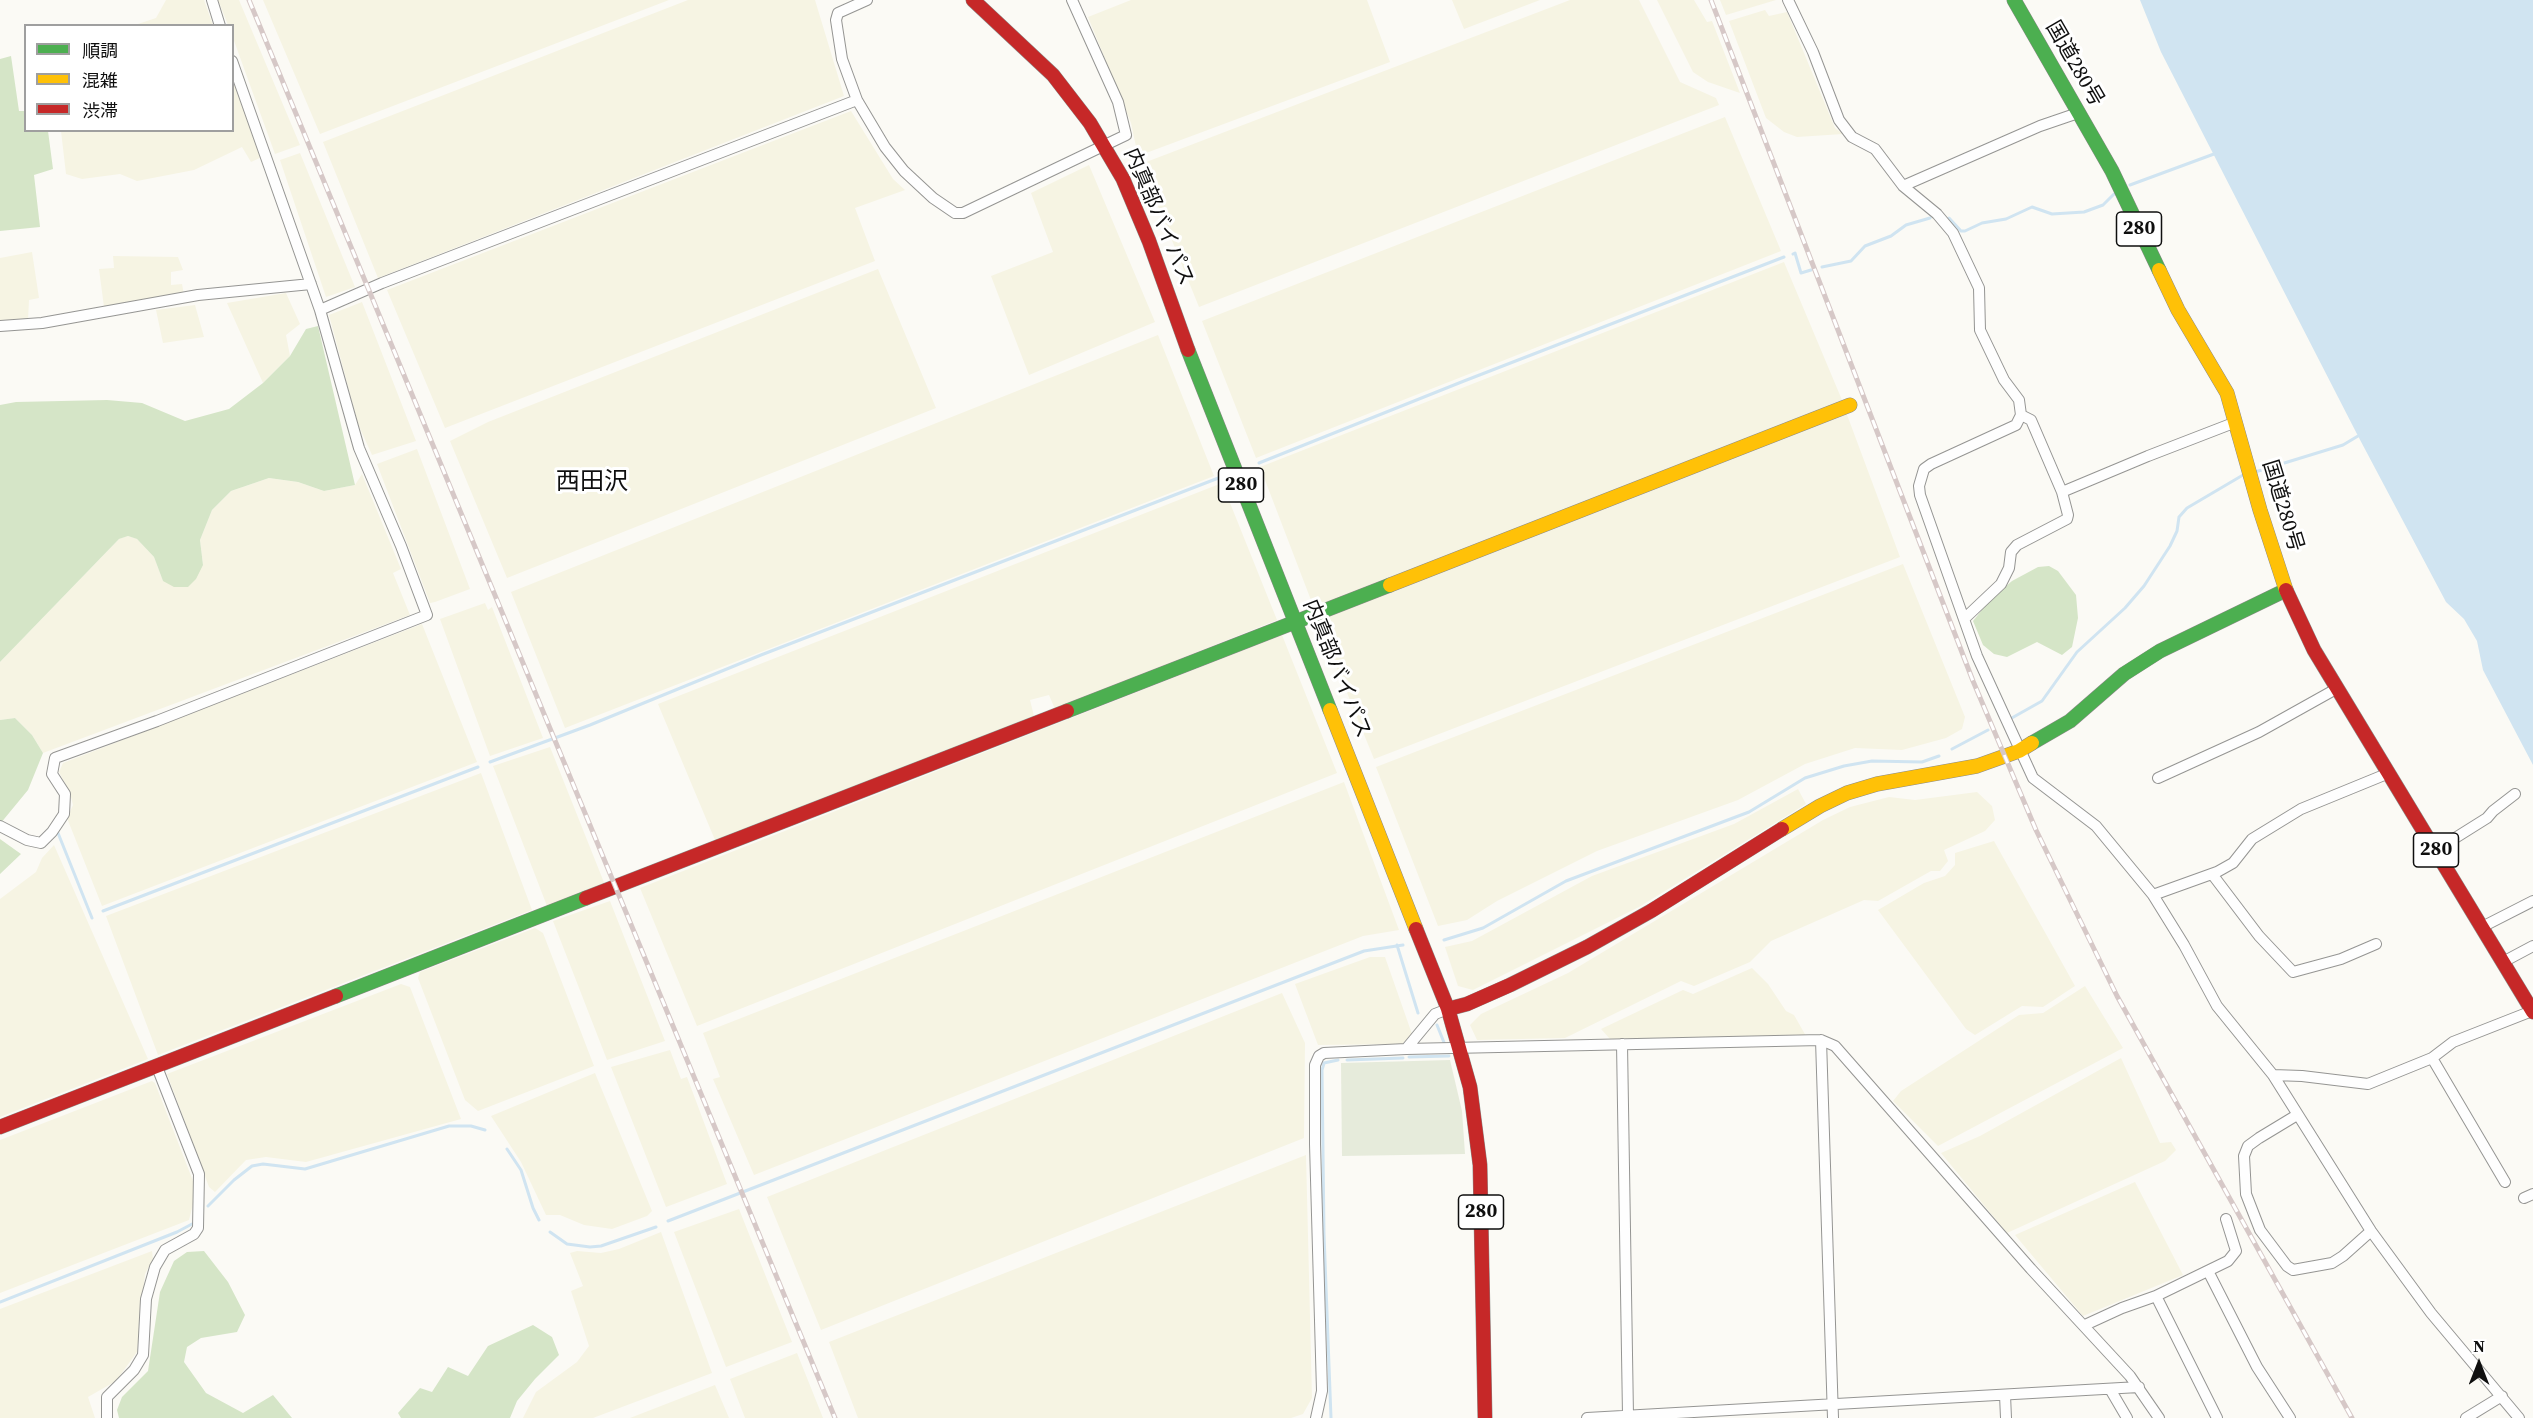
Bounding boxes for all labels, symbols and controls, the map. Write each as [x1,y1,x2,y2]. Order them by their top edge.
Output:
street label: 国道280号 [2039,17,2109,111]
legend [24,24,234,132]
text: 順調 [82,38,118,63]
text: 混雑 [82,68,118,93]
text: 渋滞 [82,98,118,123]
street label: 内真部バイパス [1118,144,1198,290]
road number: 280 [2116,212,2162,246]
street label: 国道280号 [2256,457,2308,555]
road number: 280 [1218,468,1264,502]
district label: 西田沢 [556,469,628,497]
street label: 内真部バイパス [1297,596,1375,742]
road number: 280 [2414,833,2458,867]
road number: 280 [1458,1195,1504,1229]
north arrow [2449,1334,2509,1394]
text: N [2473,1335,2485,1357]

